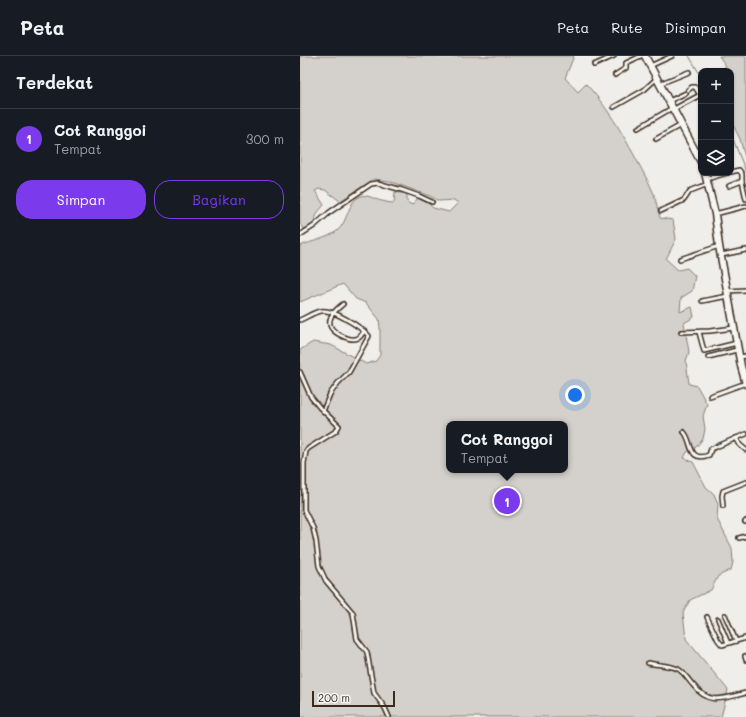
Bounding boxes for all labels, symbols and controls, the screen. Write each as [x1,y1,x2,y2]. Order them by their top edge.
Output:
text: Peta [20,15,64,40]
text: Peta [557,18,589,37]
text: Rute [611,18,643,37]
text: Disimpan [665,18,726,37]
map controls [698,68,734,176]
button: + [698,68,734,104]
text: Terdekat [16,71,93,93]
button: − [698,104,734,140]
text: Cot Ranggoi [54,120,147,140]
text: 1 [26,130,32,147]
text: 300 m [246,130,284,147]
text: Tempat [54,140,102,157]
button: layers [698,140,734,176]
button: Simpan [16,180,146,219]
button: Bagikan [154,180,284,219]
your location [565,385,585,405]
popup [446,421,568,473]
text: Cot Ranggoi [461,429,553,449]
text: Tempat [461,449,508,466]
pin: 1 [494,486,520,516]
scale bar [312,689,395,708]
text: 200 m [318,690,350,705]

